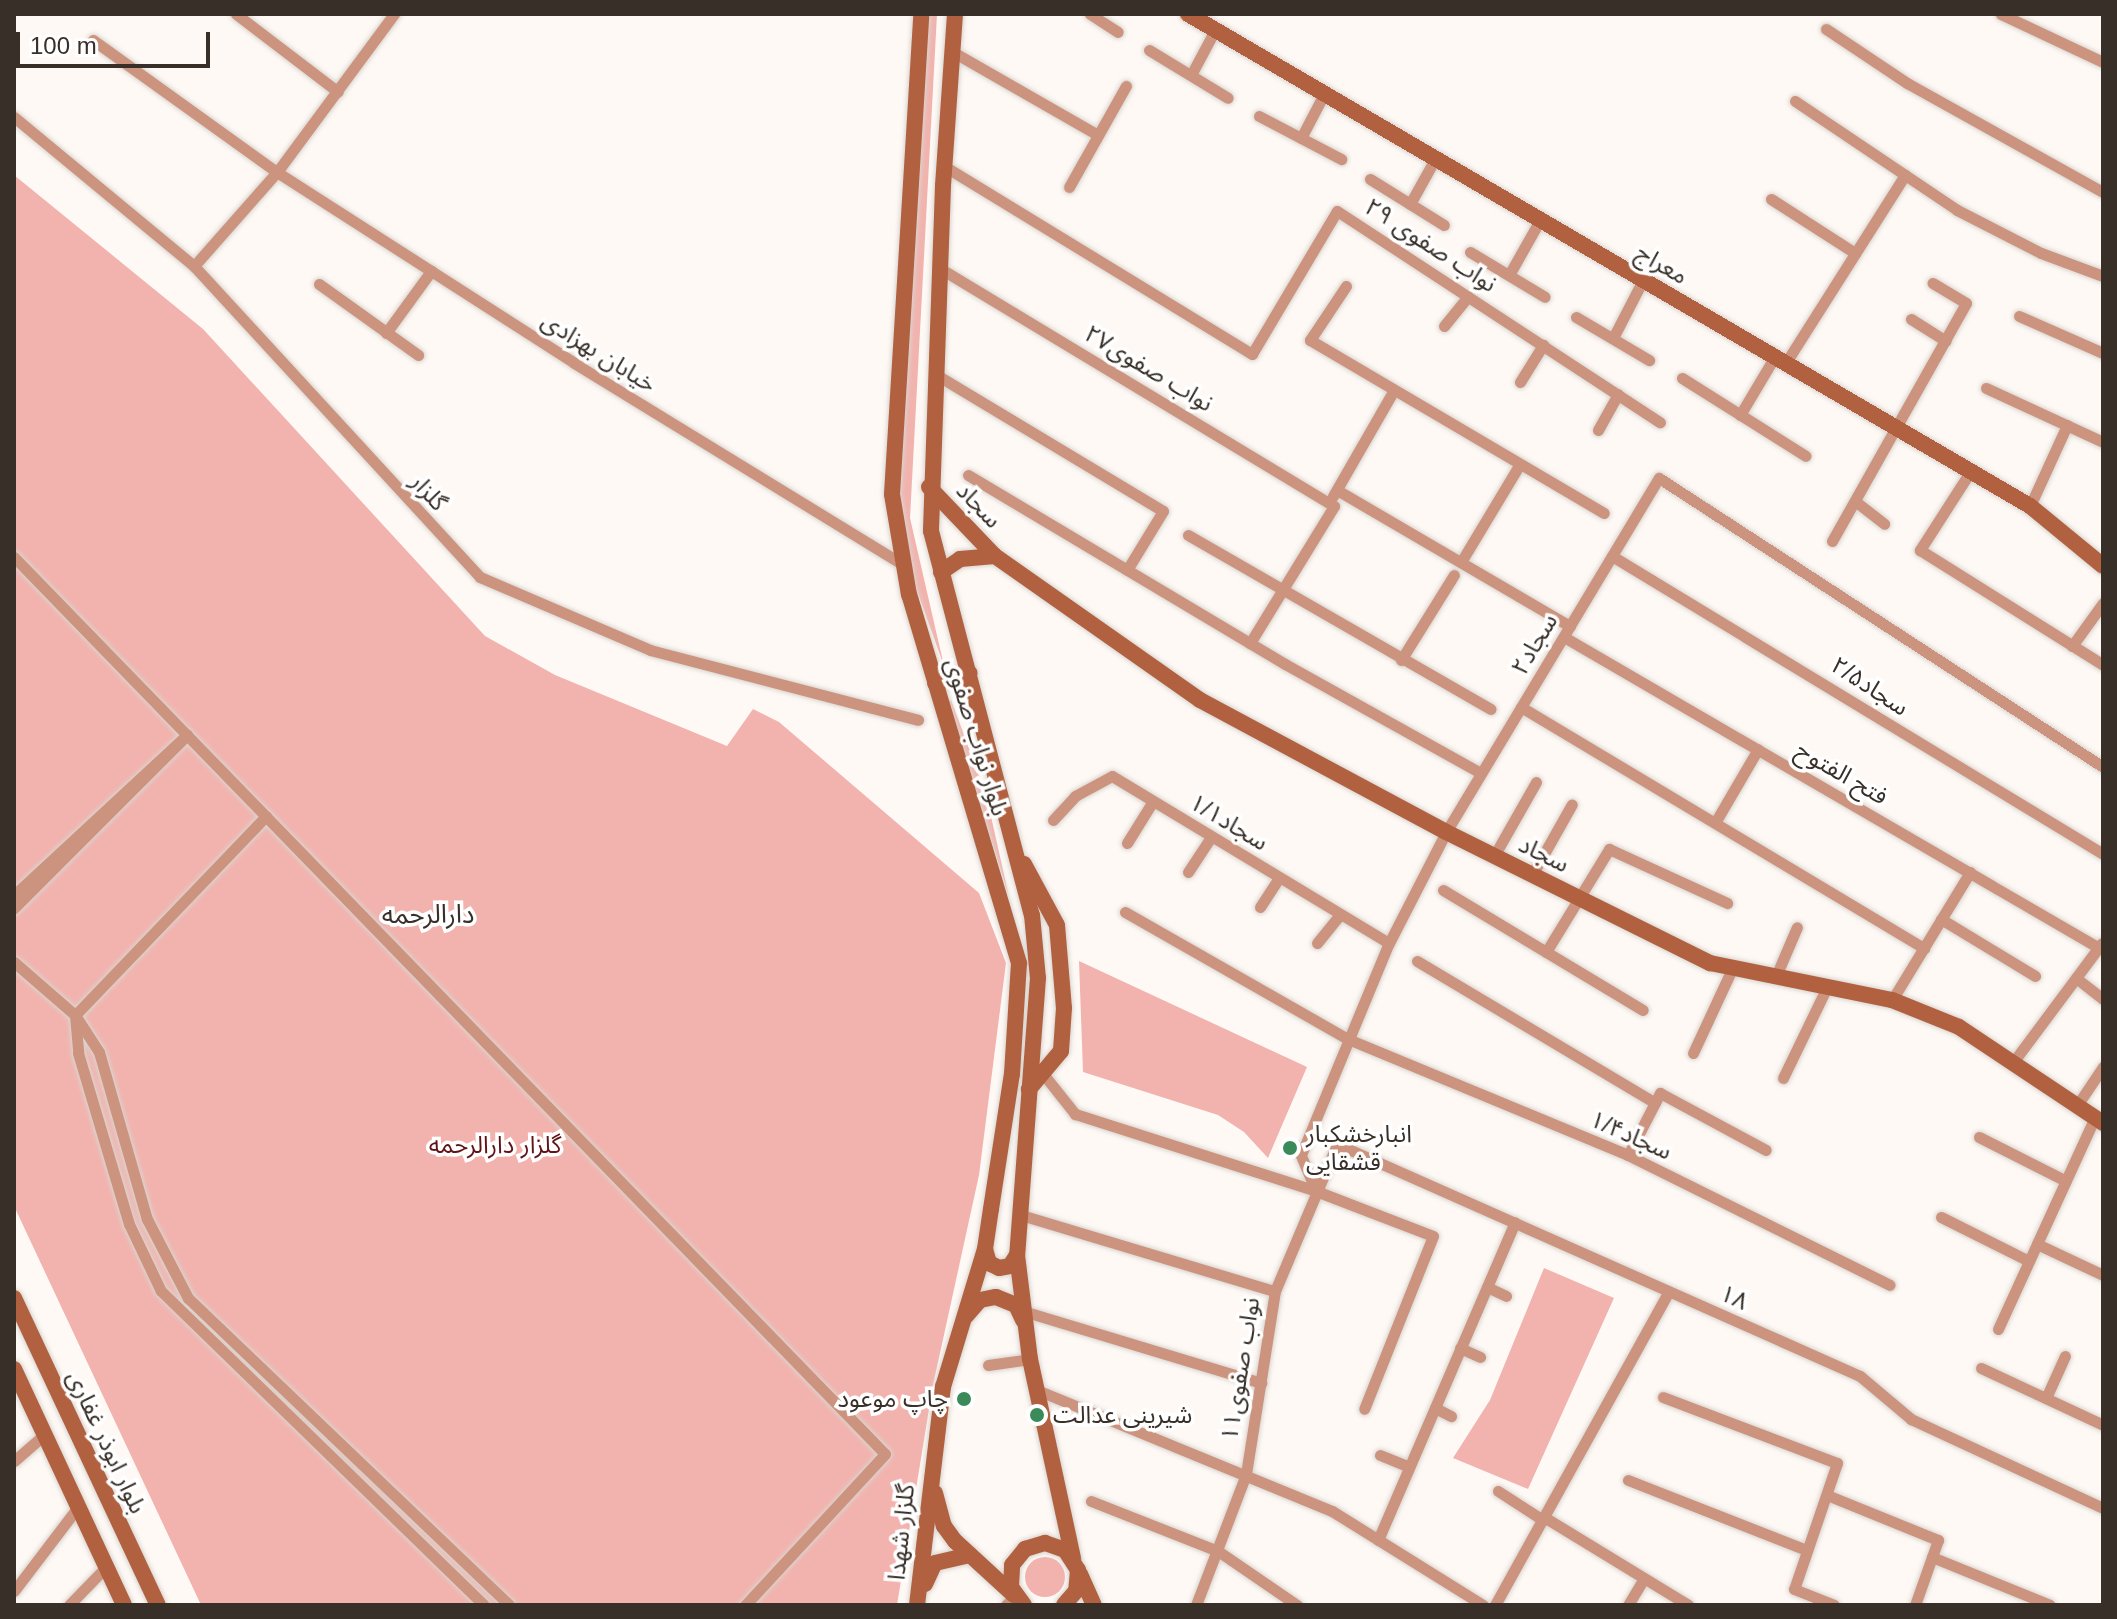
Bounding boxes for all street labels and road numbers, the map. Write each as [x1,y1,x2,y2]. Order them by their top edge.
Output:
street label: نواب صفوی ۲۹ [1360,192,1502,298]
street label: معراج [1631,238,1693,290]
street label: خیابان بهزادی [536,305,662,399]
street label: ۲۷نواب صفوی [1080,318,1218,418]
street label: گلزار [405,467,453,517]
street label: سجاد [950,476,1008,534]
street label: ۲سجاد [1505,608,1563,680]
street label: ۲/۵سجاد [1826,650,1914,722]
street label: بلوار نواب صفوی [939,655,1015,819]
street label: فتح الفتوح [1791,735,1893,811]
street label: ۱/۱سجاد [1184,787,1274,857]
street label: سجاد [1514,830,1574,878]
street label: ۱/۴سجاد [1586,1104,1676,1166]
street label: ۱۸ [1716,1278,1752,1316]
street label: ۱۱نواب صفوی [1214,1295,1266,1443]
street label: بلوار ابوذر غفاری [61,1366,153,1518]
street label: گلزار شهدا [882,1482,920,1582]

